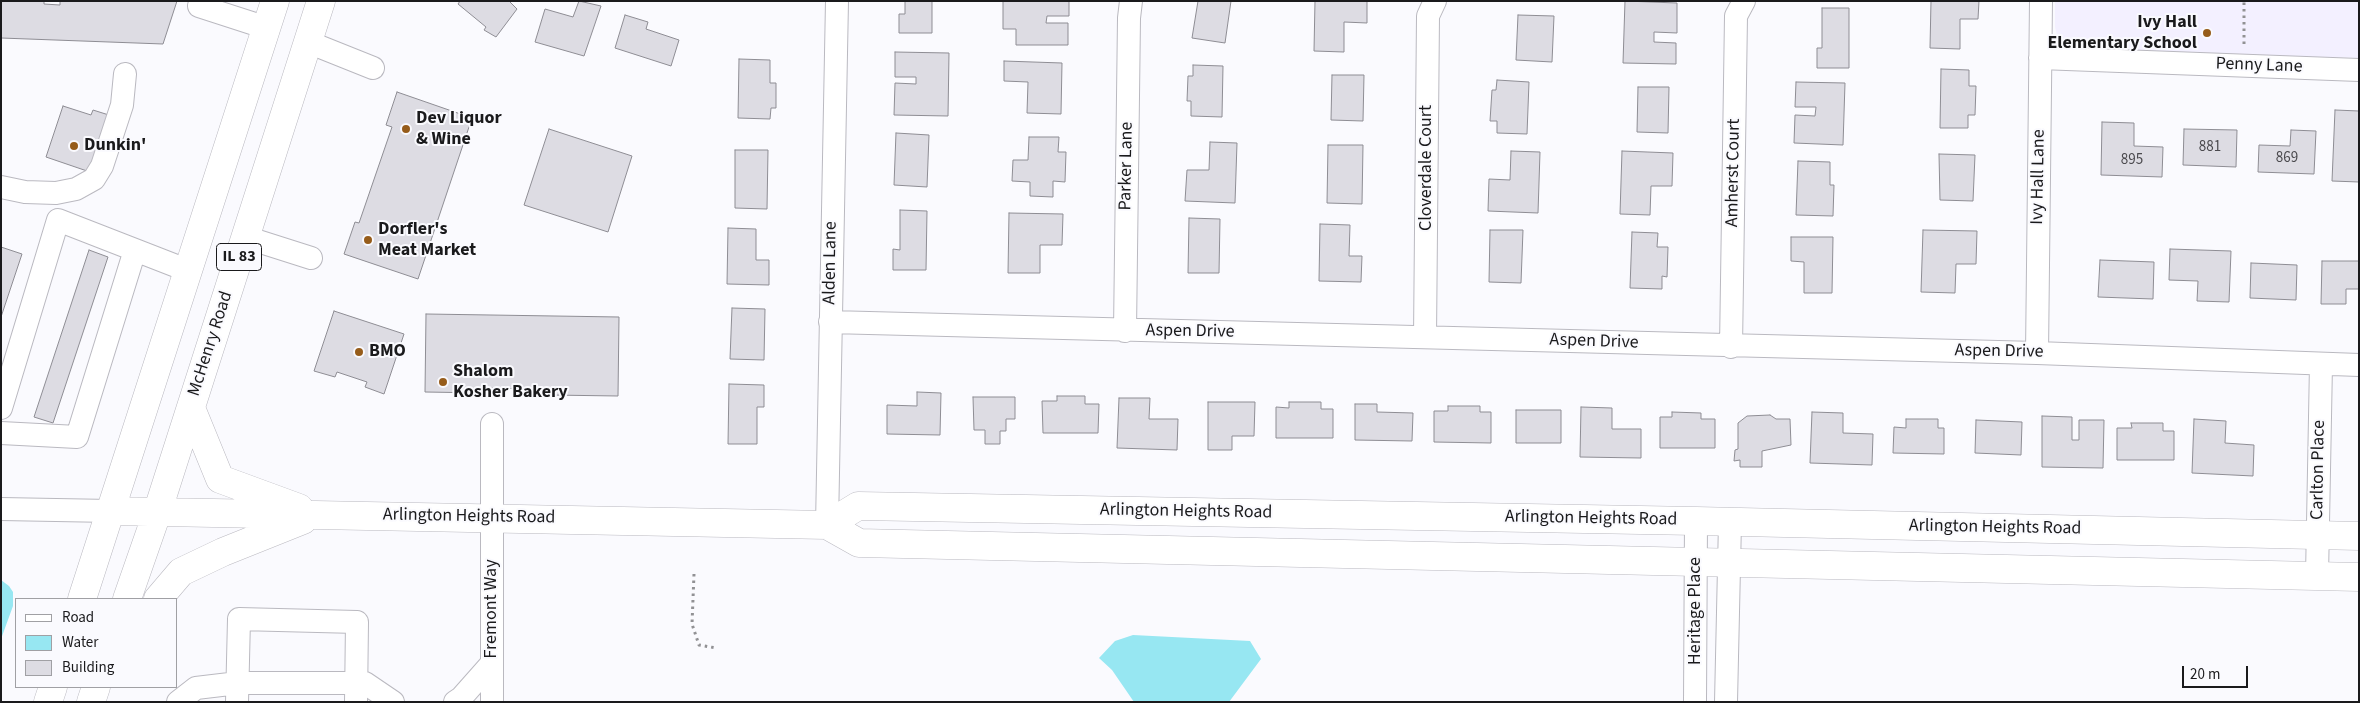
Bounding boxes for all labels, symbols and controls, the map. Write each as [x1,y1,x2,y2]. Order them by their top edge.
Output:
place label: Ivy Hall Elementary School [2047,12,2197,54]
marker: Ivy Hall Elementary School [2201,27,2213,39]
street label: Penny Lane [2215,54,2303,78]
street label: Cloverdale Court [1416,105,1438,231]
place label: Dev Liquor & Wine [416,108,502,150]
street label: Amherst Court [1722,119,1746,227]
street label: Parker Lane [1115,121,1139,211]
marker: Dev Liquor & Wine [400,123,412,135]
street label: Ivy Hall Lane [2027,129,2051,225]
place label: Dunkin' [84,135,146,157]
house number: 881 [2199,139,2221,157]
marker: Dunkin' [68,140,80,152]
house number: 869 [2276,150,2298,168]
house number: 895 [2121,152,2143,170]
place label: Dorfler's Meat Market [378,219,476,262]
street label: Alden Lane [819,221,843,305]
marker: Dorfler's Meat Market [362,234,374,246]
road number: IL 83 [216,243,262,270]
street label: McHenry Road [184,289,238,399]
street label: Aspen Drive [1145,320,1235,344]
street label: Aspen Drive [1549,330,1639,354]
street label: Aspen Drive [1954,340,2044,364]
place label: BMO [369,341,406,363]
marker: BMO [353,346,365,358]
place label: Shalom Kosher Bakery [453,361,568,404]
marker: Shalom Kosher Bakery [437,376,449,388]
street label: Carlton Place [2307,420,2331,520]
street label: Arlington Heights Road [1100,500,1272,524]
street label: Arlington Heights Road [383,505,555,529]
street label: Arlington Heights Road [1505,507,1677,531]
street label: Arlington Heights Road [1909,516,2081,540]
street label: Heritage Place [1685,557,1707,665]
street label: Fremont Way [481,559,503,659]
legend [15,598,178,688]
text: Road [62,607,94,628]
text: Water [62,632,98,653]
scale bar [2185,656,2251,688]
text: Building [62,657,114,678]
text: 20 m [2190,664,2220,685]

